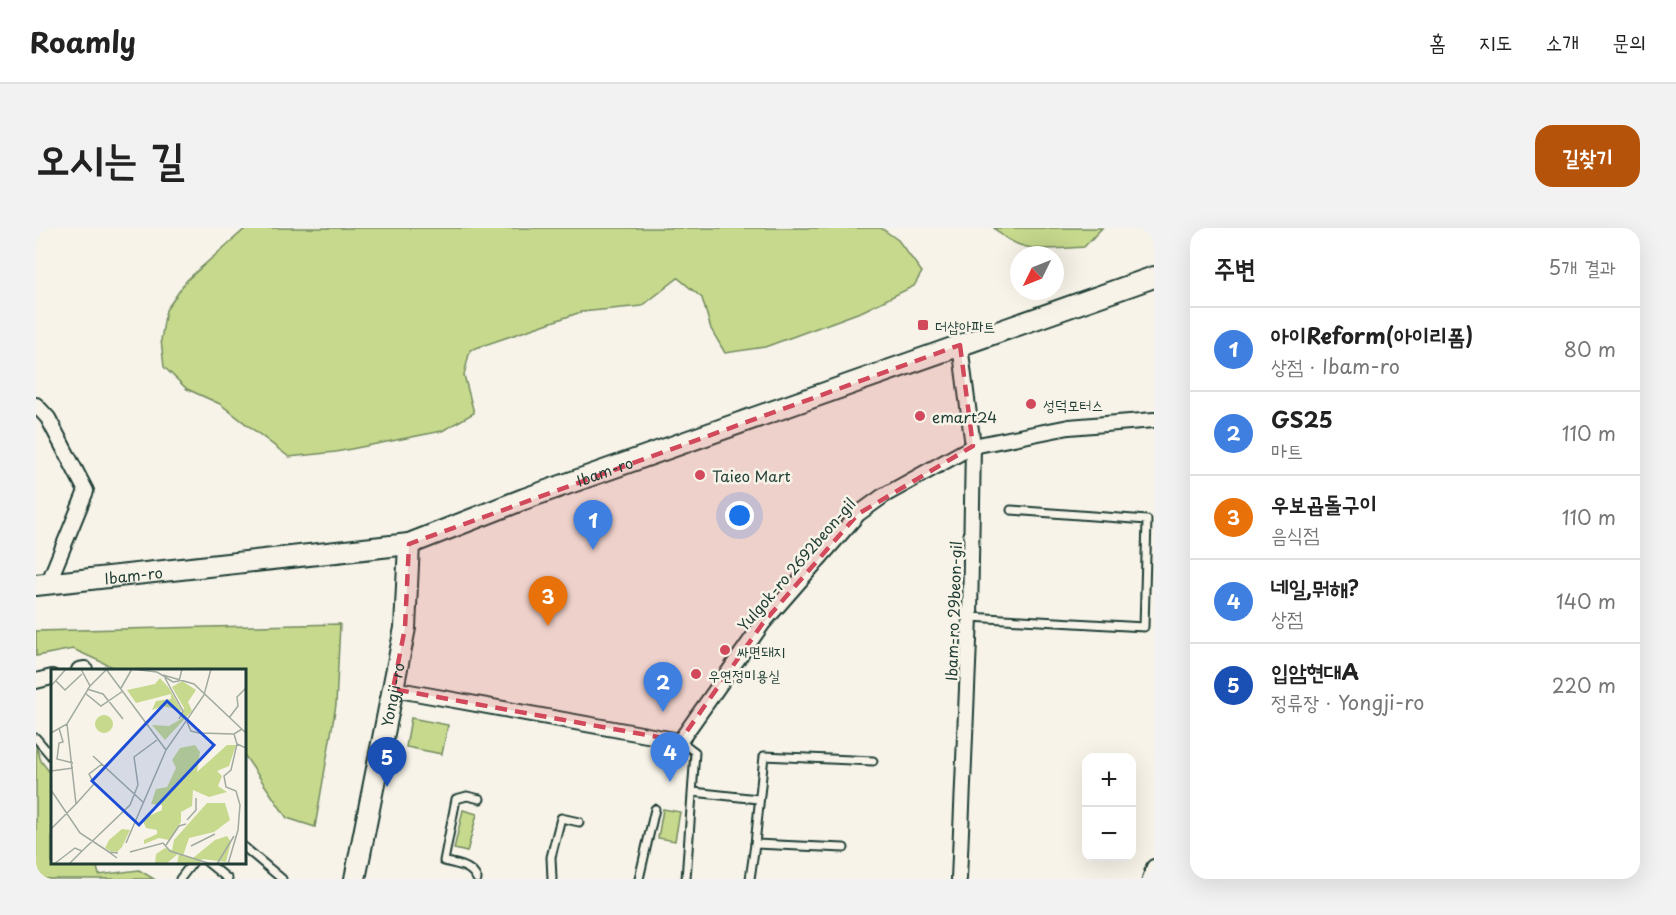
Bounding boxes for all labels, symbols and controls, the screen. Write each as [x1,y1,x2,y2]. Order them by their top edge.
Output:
text: Roamly [30,20,136,63]
text: 홈 [1429,25,1446,57]
text: 지도 [1479,25,1512,57]
text: 소개 [1545,25,1579,57]
text: 문의 [1612,25,1646,57]
text: 오시는 길 [36,125,185,188]
button: 길찾기 [1535,125,1640,187]
north arrow [1010,246,1064,300]
text: 주변 [1214,248,1256,287]
text: 5개 결과 [1548,252,1616,282]
place label: 더샵아파트 [935,314,995,337]
marker: 더샵아파트 [916,318,930,332]
text: 아이Reform(아이리폼) [1271,318,1473,351]
text: 1 [1229,334,1238,364]
text: 80 m [1564,334,1616,364]
text: 상점 · Ibam-ro [1271,351,1400,381]
place label: 성덕모터스 [1043,393,1103,416]
marker: 성덕모터스 [1024,397,1038,411]
text: GS25 [1271,402,1333,435]
place label: emart24 [932,405,997,428]
marker: emart24 [913,409,927,423]
text: 2 [1226,418,1241,448]
text: 110 m [1562,418,1616,448]
text: 마트 [1271,435,1303,465]
street label: Ibam-ro [573,450,636,491]
place label: Taieo Mart [712,464,791,487]
marker: Taieo Mart [693,468,707,482]
text: 우보곱돌구이 [1271,486,1377,519]
street label: Yulgok-ro 2692beon-gil [731,492,861,636]
pin: 1 [574,500,612,550]
your location [725,501,754,530]
text: 3 [1227,502,1240,532]
text: 110 m [1562,502,1616,532]
text: 음식점 [1271,519,1319,549]
street label: Ibam-ro 29beon-gil [939,540,967,682]
street label: Ibam-ro [103,560,164,589]
text: 네일,뭐해? [1271,570,1359,603]
pin: 3 [528,576,568,626]
text: 4 [1227,586,1240,616]
text: 140 m [1556,586,1616,616]
text: 상점 [1271,603,1303,633]
place label: 싸면돼지 [737,639,785,662]
marker: 싸면돼지 [718,643,732,657]
text: 입암현대A [1271,654,1359,687]
street label: Yongji-ro [374,661,409,729]
pin: 2 [644,662,682,712]
place label: 우연정미용실 [708,663,780,686]
marker: 우연정미용실 [689,667,703,681]
inset map [51,669,246,864]
text: 5 [1227,670,1240,700]
text: 220 m [1552,670,1616,700]
text: 정류장 · Yongji-ro [1271,687,1424,717]
pin: 4 [650,732,690,782]
pin: 5 [368,738,406,787]
map controls [1082,753,1136,861]
button: + [1082,753,1136,807]
button: − [1082,807,1136,861]

